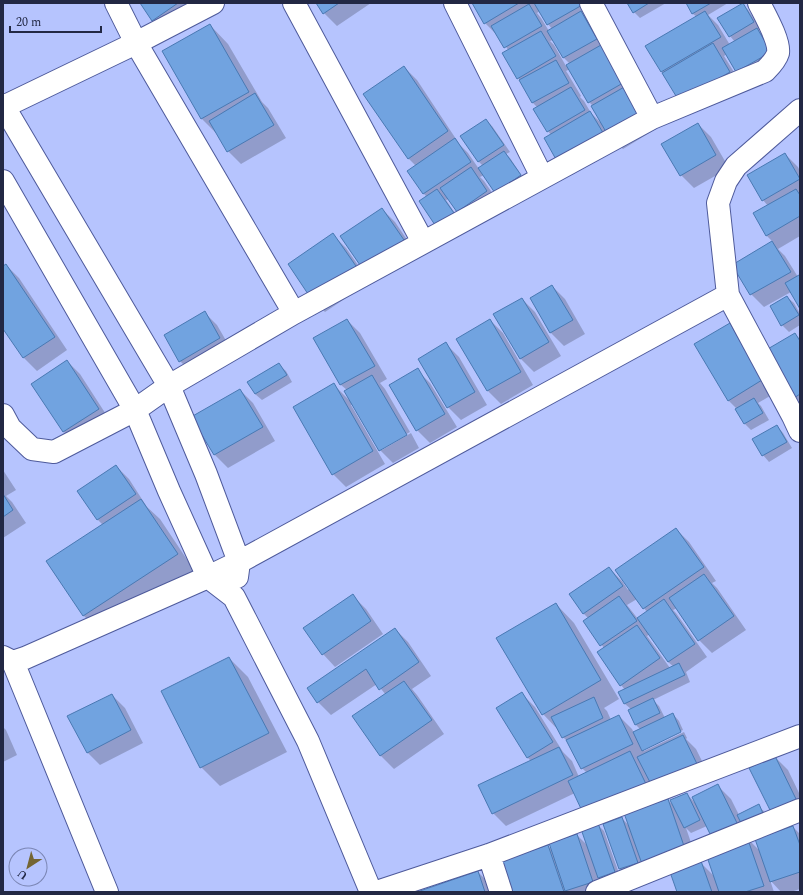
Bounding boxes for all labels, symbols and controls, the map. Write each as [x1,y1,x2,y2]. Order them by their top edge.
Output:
scale bar [10,8,101,34]
text: 20 m [16,13,41,32]
north arrow [8,847,48,887]
text: U [14,865,31,884]

